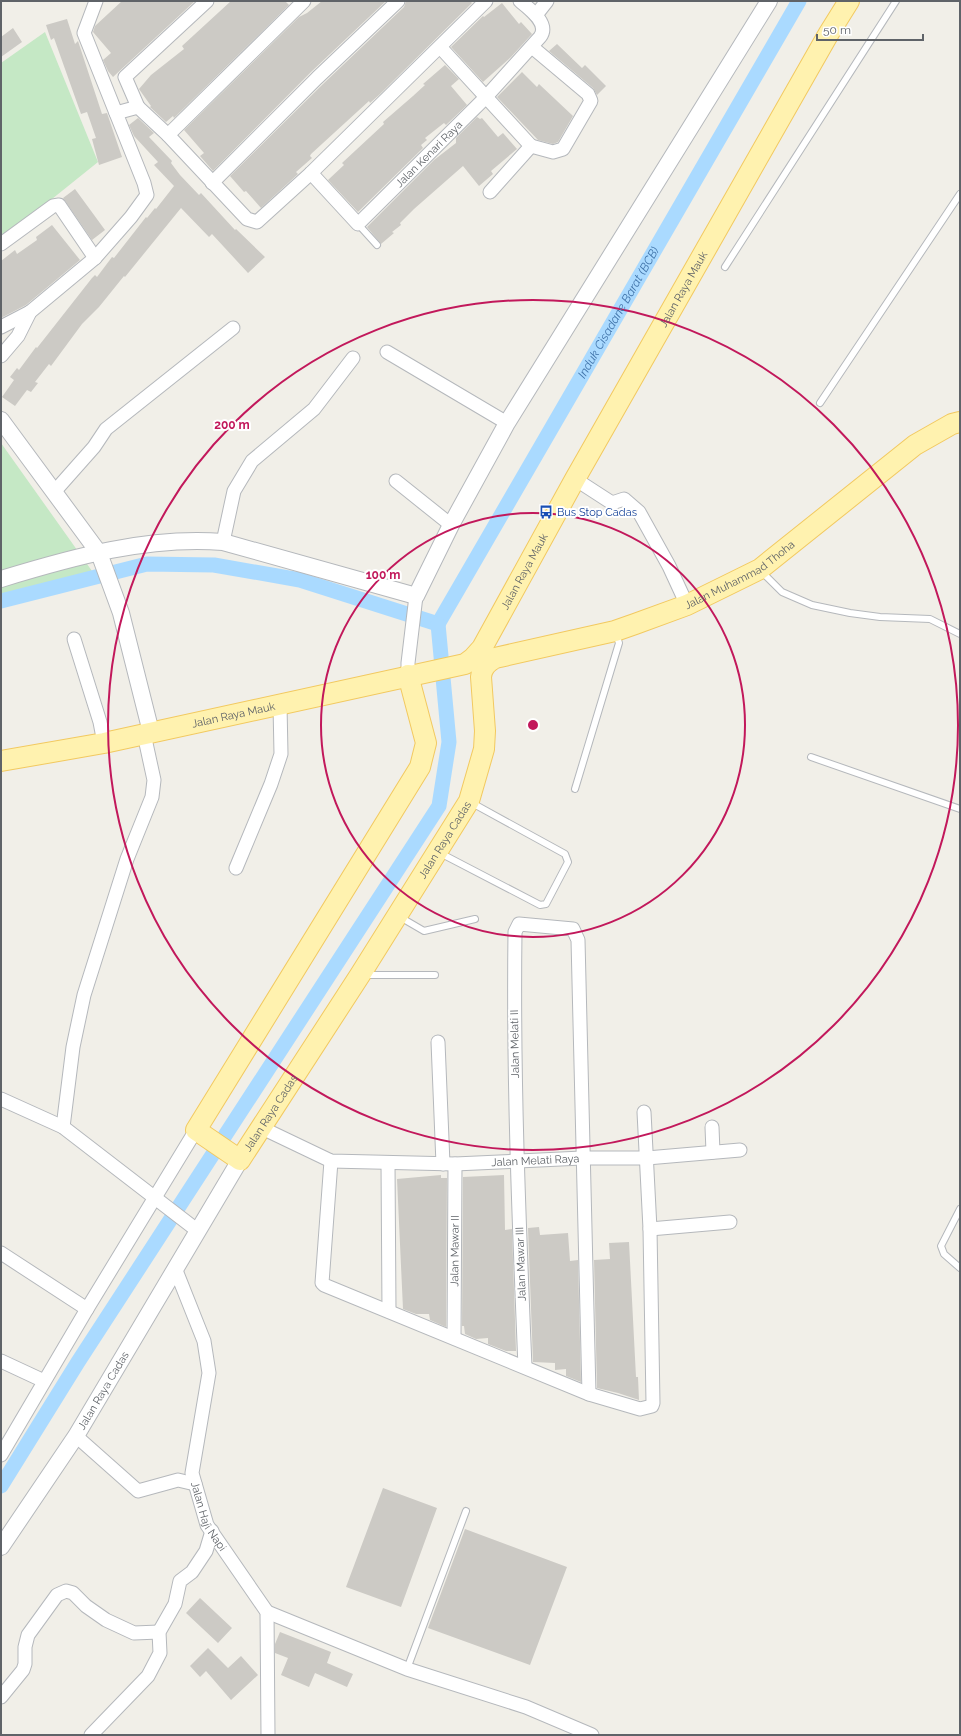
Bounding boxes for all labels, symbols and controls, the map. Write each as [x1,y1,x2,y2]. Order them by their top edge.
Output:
scale bar [817,16,923,42]
text: 50 m [823,23,851,37]
street label: Jalan Kenari Raya [393,118,465,190]
water label: Induk Cisadane Barat (BCB) [575,244,662,381]
street label: Jalan Raya Mauk [656,249,710,329]
text: 200 m [214,418,250,432]
bus stop icon: Bus Stop Cadas [538,504,554,520]
place label: Bus Stop Cadas [557,506,637,519]
street label: Jalan Raya Mauk [498,531,550,612]
street label: Jalan Muhammad Thoha [682,538,797,612]
text: 100 m [366,568,400,582]
street label: Jalan Raya Mauk [190,699,276,730]
centre of rings [526,718,540,732]
street label: Jalan Raya Cadas [416,799,474,881]
street label: Jalan Melati II [508,1010,522,1078]
street label: Jalan Raya Cadas [241,1072,300,1154]
street label: Jalan Melati Raya [491,1152,580,1169]
street label: Jalan Mawar II [448,1215,461,1287]
street label: Jalan Mawar III [513,1227,529,1301]
street label: Jalan Raya Cadas [75,1349,131,1432]
street label: Jalan Haji Napi [188,1480,229,1553]

